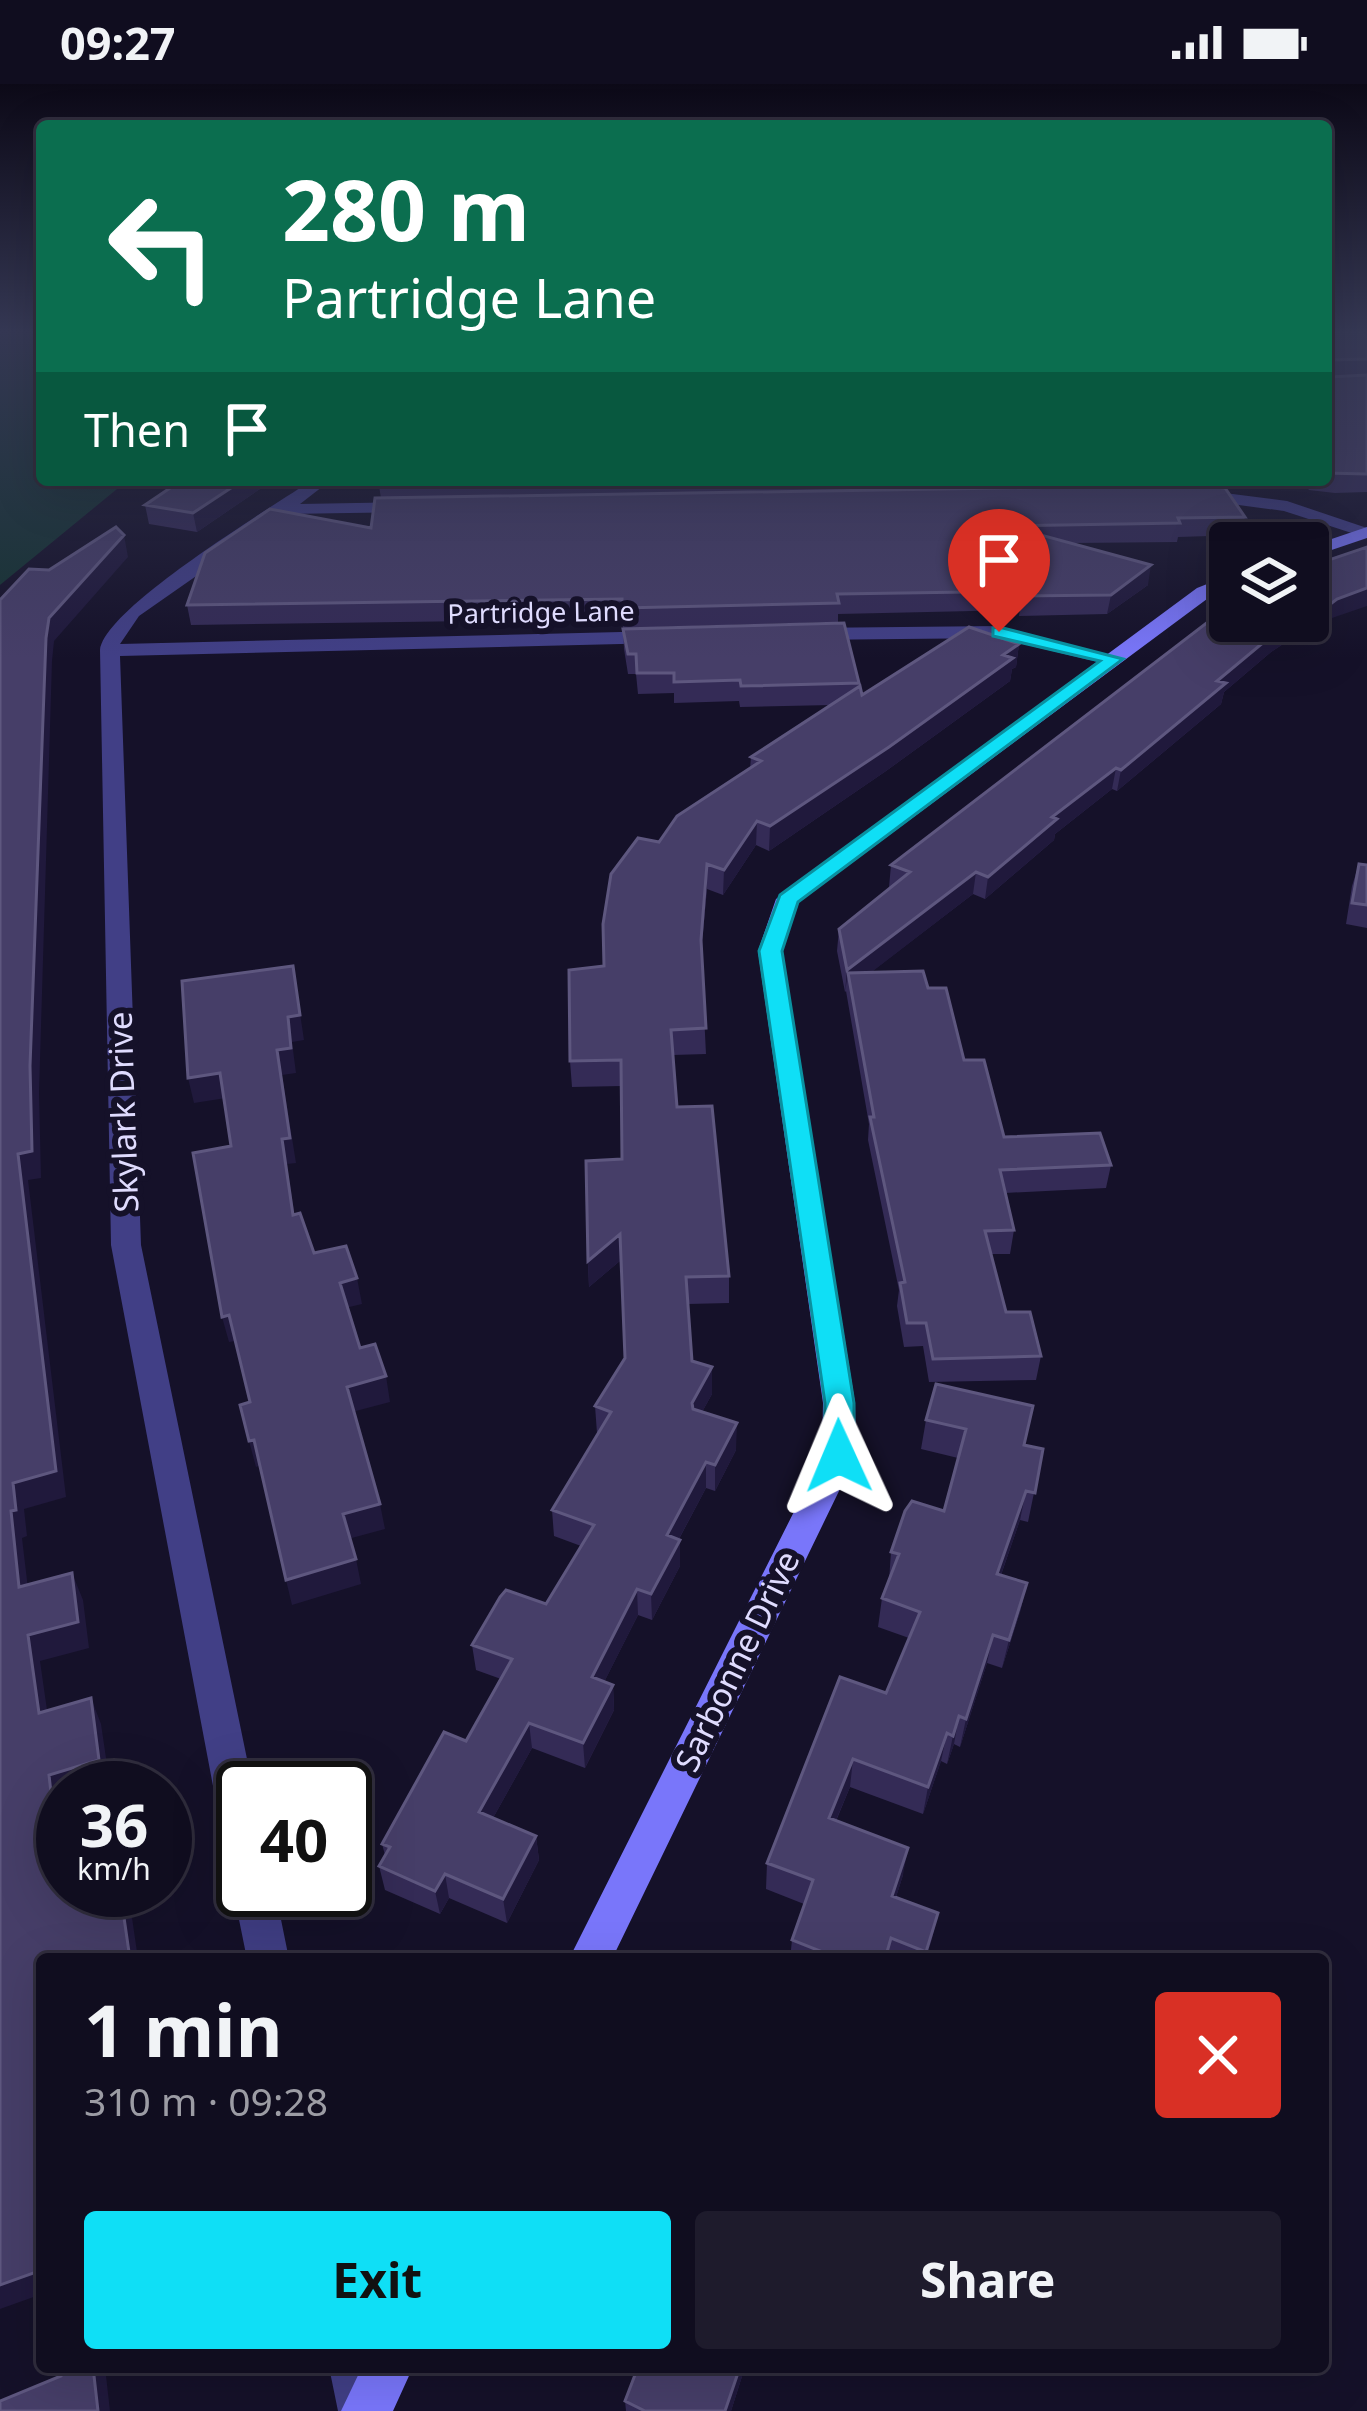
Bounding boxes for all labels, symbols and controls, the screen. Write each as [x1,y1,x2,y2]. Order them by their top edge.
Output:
text: 09:27 [60,12,176,73]
text: 280 m [282,151,530,266]
icon: left [84,168,240,324]
text: Partridge Lane [282,260,656,334]
icon: arrive [214,396,280,462]
text: Then [84,399,190,460]
pin [948,509,1050,632]
map controls [1209,522,1329,642]
button: layers [1209,522,1329,642]
icon: arrive [966,527,1032,593]
street label: Partridge Lane [447,591,635,632]
street label: Skylark Drive [97,1011,148,1213]
position arrow [776,1393,902,1519]
street label: Sarbonne Drive [664,1543,809,1779]
speed limit sign: 40 [216,1761,372,1917]
text: 36 [80,1783,148,1865]
text: km/h [77,1848,151,1889]
text: 1 min [84,1980,282,2078]
button: close [1155,1992,1281,2118]
text: 310 m · 09:28 [84,2074,328,2127]
button: Exit [84,2211,671,2349]
button: Share [695,2211,1281,2349]

